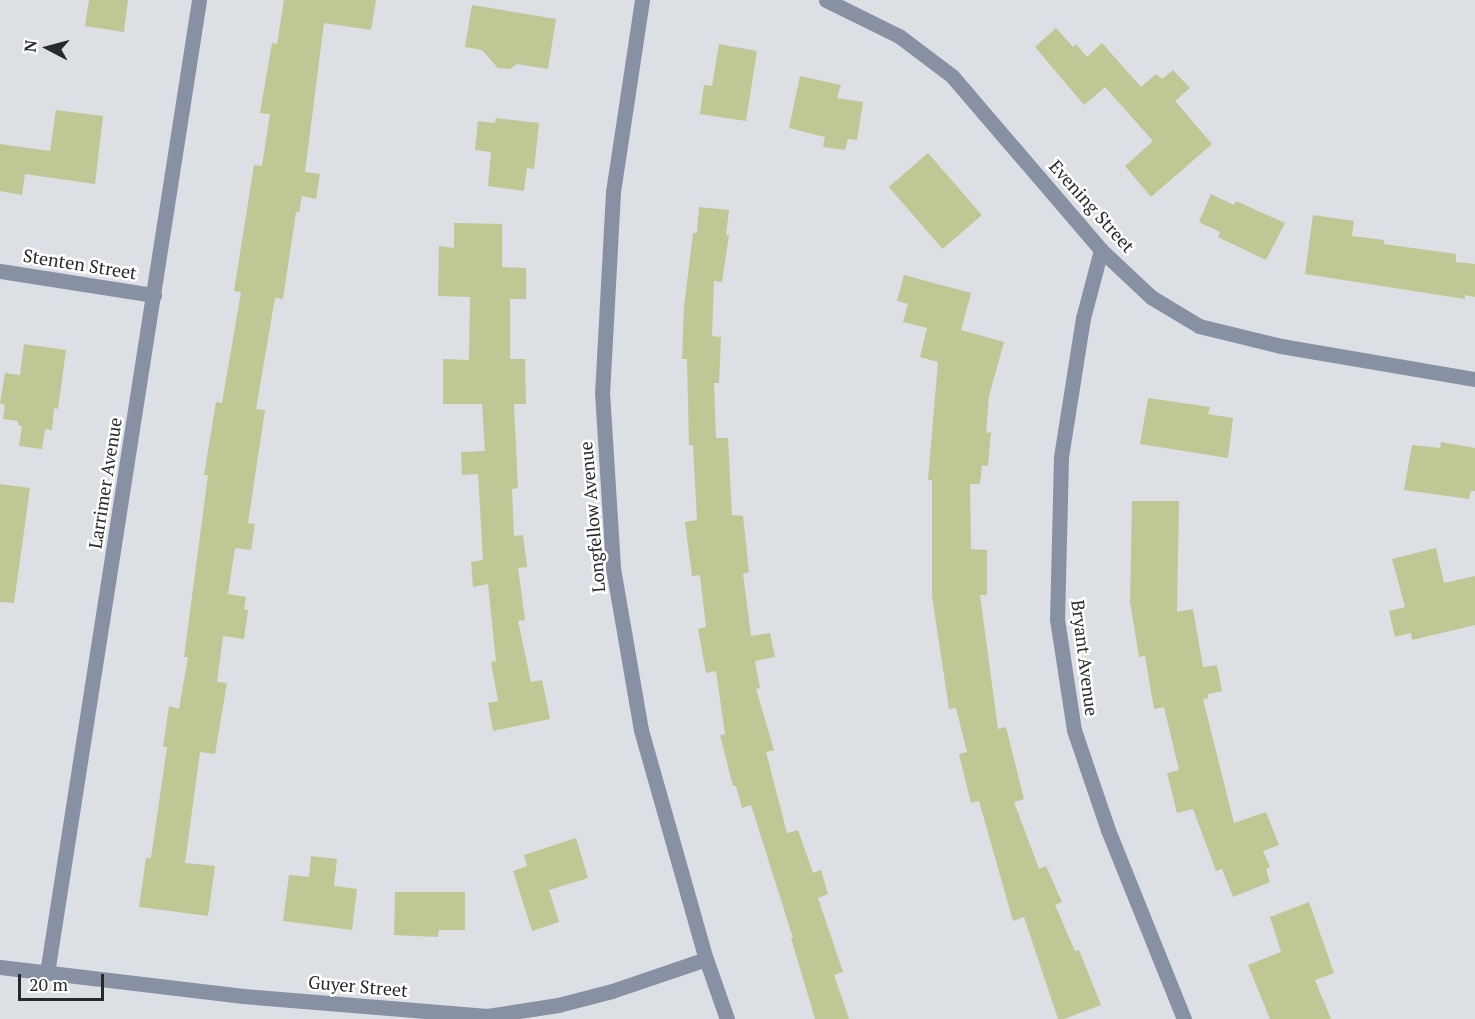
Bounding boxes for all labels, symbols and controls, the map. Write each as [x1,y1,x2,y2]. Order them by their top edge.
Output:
north arrow [18,18,78,78]
text: N [19,39,42,53]
street label: Evening Street [1045,155,1139,257]
street label: Stenten Street [22,244,138,284]
street label: Larrimer Avenue [84,416,126,550]
street label: Longfellow Avenue [575,440,609,594]
street label: Bryant Avenue [1067,599,1103,717]
scale bar [21,962,106,1000]
street label: Guyer Street [307,971,409,1001]
text: 20 m [29,972,68,996]

